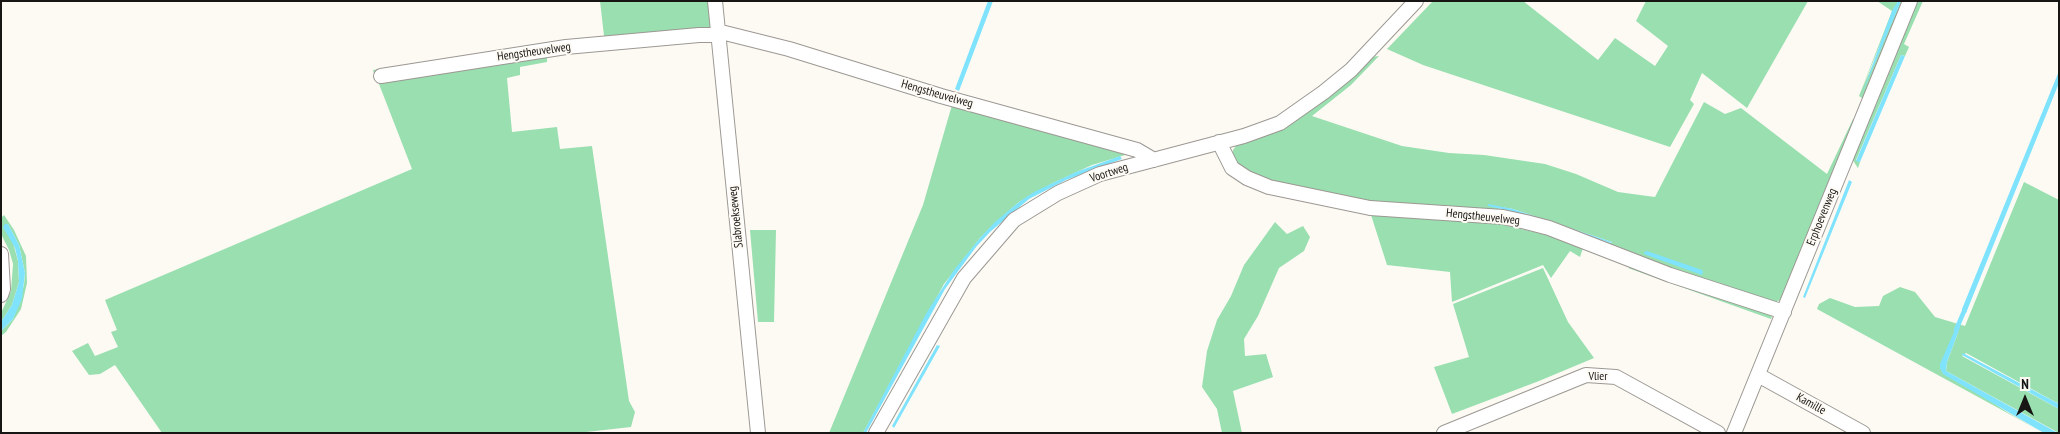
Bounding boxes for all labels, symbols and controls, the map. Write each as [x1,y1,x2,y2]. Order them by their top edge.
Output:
street label: Hengstheuvelweg [496,40,572,64]
street label: Hengstheuvelweg [899,77,975,111]
street label: Voortweg [1088,160,1130,186]
street label: Slabroekseweg [726,185,746,249]
street label: Erphoevenweg [1804,186,1840,248]
street label: Hengstheuvelweg [1445,206,1521,228]
street label: Vlier [1588,370,1608,384]
north arrow [2000,374,2050,424]
text: N [2021,375,2029,393]
street label: Kamille [1794,390,1828,418]

